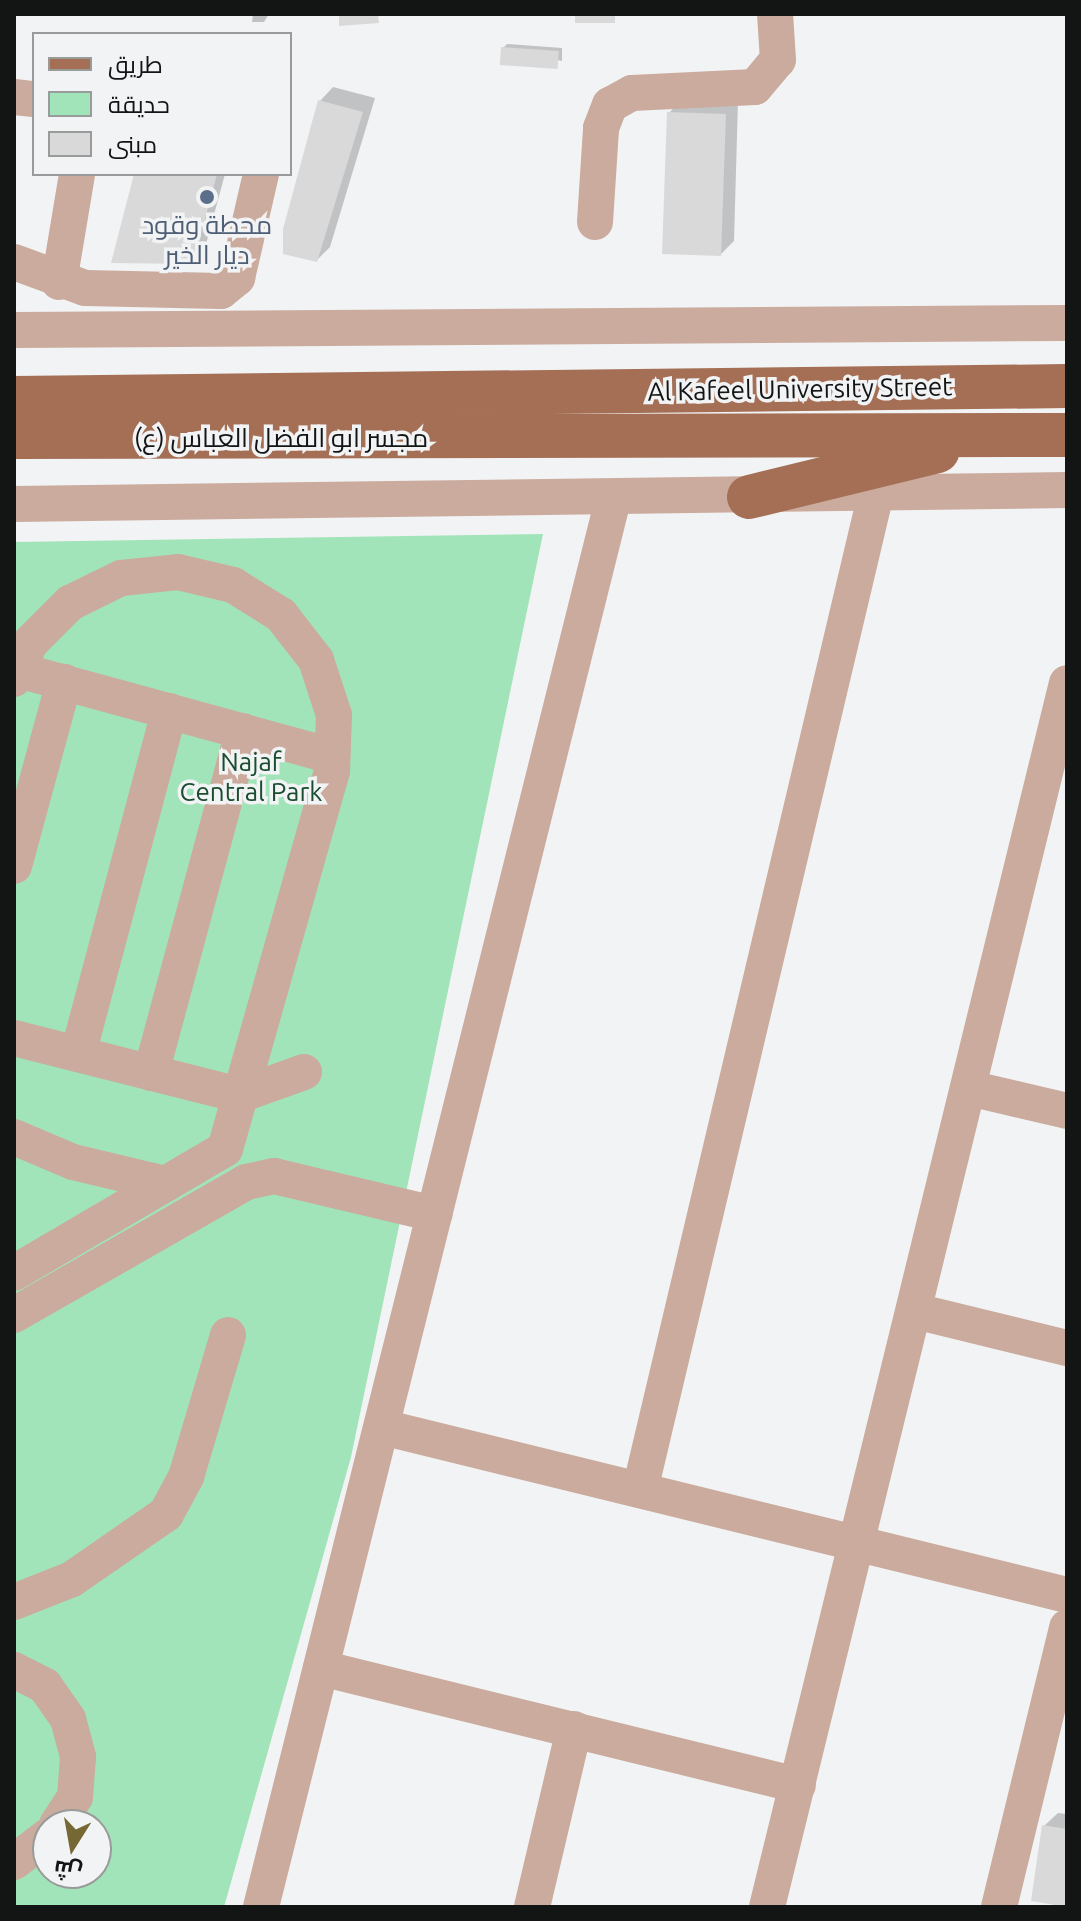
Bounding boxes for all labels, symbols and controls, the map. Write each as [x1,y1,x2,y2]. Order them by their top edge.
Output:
legend [32,32,292,176]
text: طريق [108,51,163,78]
text: حديقة [108,91,170,118]
text: مبنى [108,131,157,158]
marker: محطة وقود ديار الخير [198,188,216,206]
place label: محطة وقود ديار الخير [142,209,272,270]
street label: Al Kafeel University Street [647,371,953,407]
street label: مجسر ابو الفضل العباس (ع) [134,422,428,454]
park label: Najaf Central Park [180,746,322,808]
north arrow [32,1809,112,1889]
text: ش [51,1856,84,1886]

